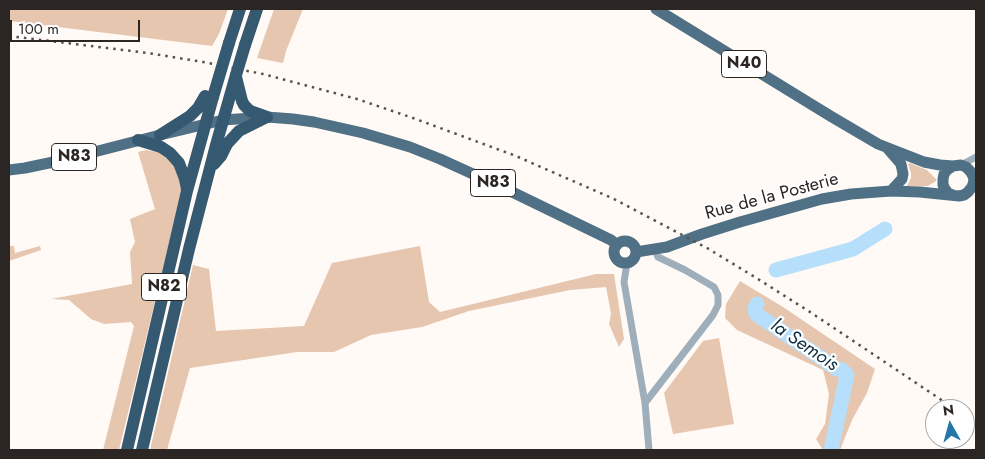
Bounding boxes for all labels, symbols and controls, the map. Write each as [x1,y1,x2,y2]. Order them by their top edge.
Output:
scale bar [12,10,142,42]
text: 100 m [18,18,59,40]
road number: N40 [722,51,766,78]
road number: N83 [52,144,96,170]
street label: Rue de la Posterie [703,169,841,225]
road number: N83 [470,170,516,197]
road number: N82 [142,274,186,300]
water label: la Semois [766,315,842,377]
north arrow [925,399,975,449]
text: N [942,400,955,421]

